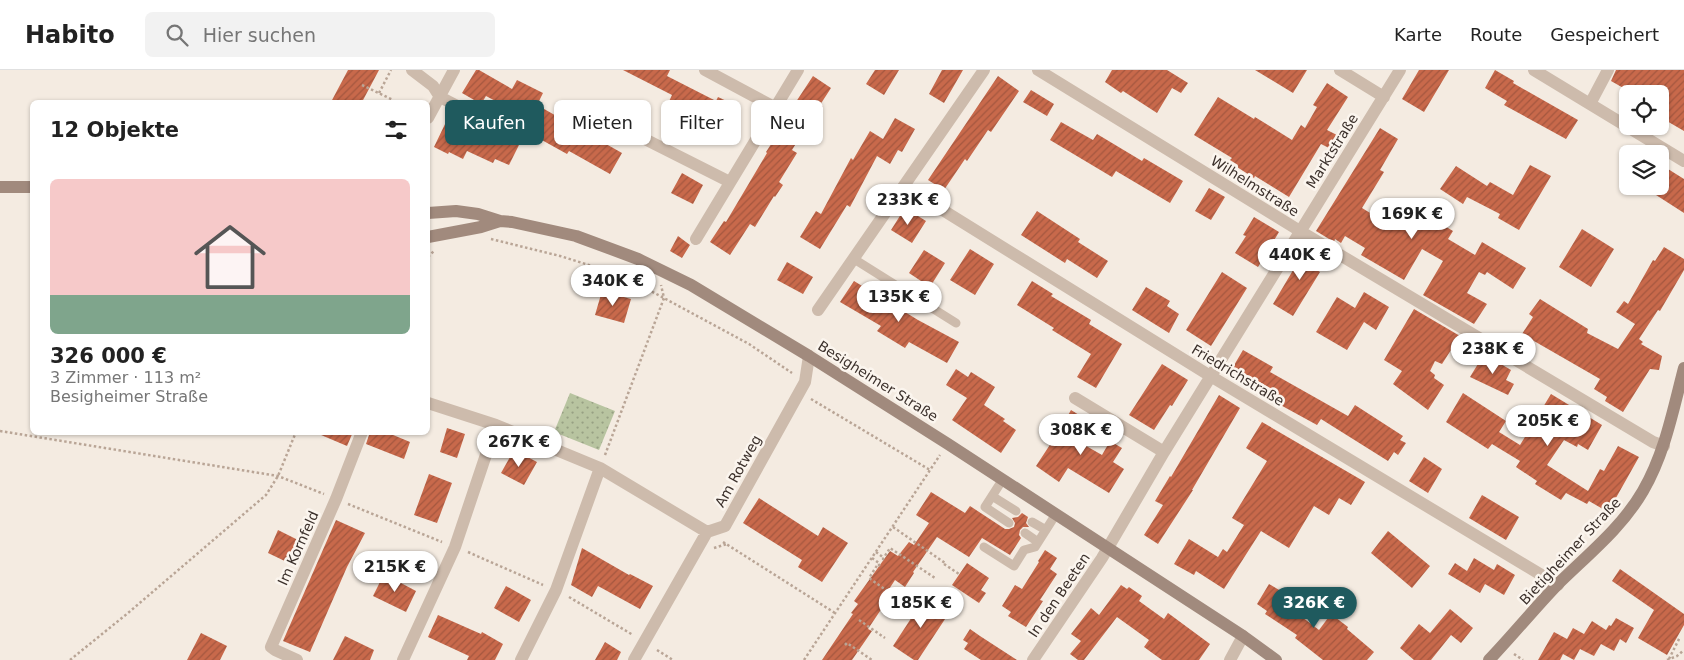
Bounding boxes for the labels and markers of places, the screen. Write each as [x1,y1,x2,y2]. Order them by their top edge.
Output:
pin: 233K € [867,184,949,226]
pin: 169K € [1371,198,1453,240]
pin: 440K € [1259,238,1341,281]
pin: 340K € [572,264,654,307]
pin: 135K € [858,280,940,323]
pin: 238K € [1452,332,1534,375]
pin: 205K € [1507,404,1589,447]
pin: 308K € [1040,414,1122,456]
pin: 267K € [478,426,560,468]
pin: 215K € [354,550,436,593]
pin: 185K € [880,586,962,629]
pin: 326K € [1273,586,1355,629]

